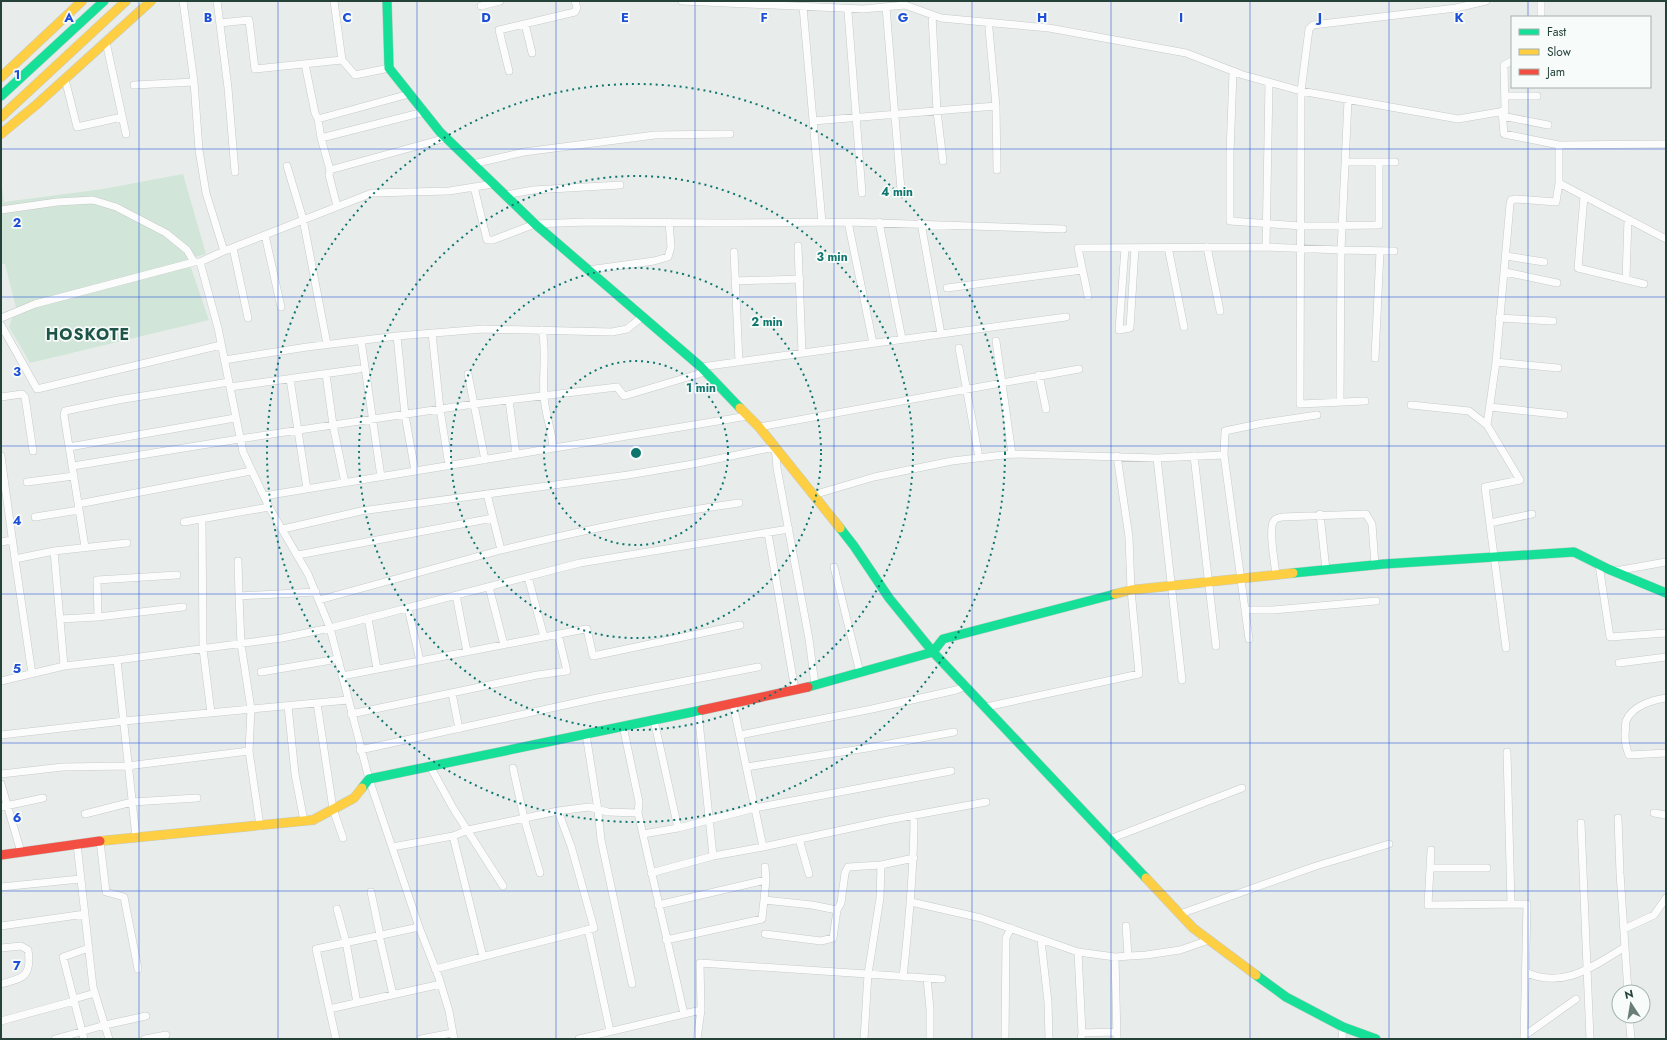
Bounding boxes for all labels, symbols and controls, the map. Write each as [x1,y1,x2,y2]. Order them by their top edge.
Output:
text: A [63,8,74,27]
text: B [204,8,213,27]
text: C [342,8,352,27]
text: D [481,8,491,27]
text: E [621,8,629,27]
text: F [760,8,768,27]
text: G [898,8,909,27]
text: H [1037,8,1047,27]
text: I [1179,8,1183,27]
text: J [1315,8,1322,27]
text: K [1454,8,1464,27]
legend [1511,16,1651,88]
text: Fast [1547,23,1566,41]
text: Slow [1547,43,1572,61]
text: Jam [1545,63,1565,81]
text: 1 [14,65,20,84]
text: 4 min [881,183,913,201]
text: 2 [13,213,21,232]
text: 3 min [816,248,848,266]
text: 2 min [751,313,783,331]
district label: HOSKOTE [46,323,130,346]
text: 3 [13,362,21,381]
text: 1 min [686,379,716,397]
centre of rings [629,446,643,460]
text: 4 [12,511,22,530]
text: 5 [13,659,21,678]
text: 6 [13,808,22,827]
text: 7 [13,956,21,975]
north arrow [1611,984,1651,1024]
text: N [1623,985,1635,1003]

